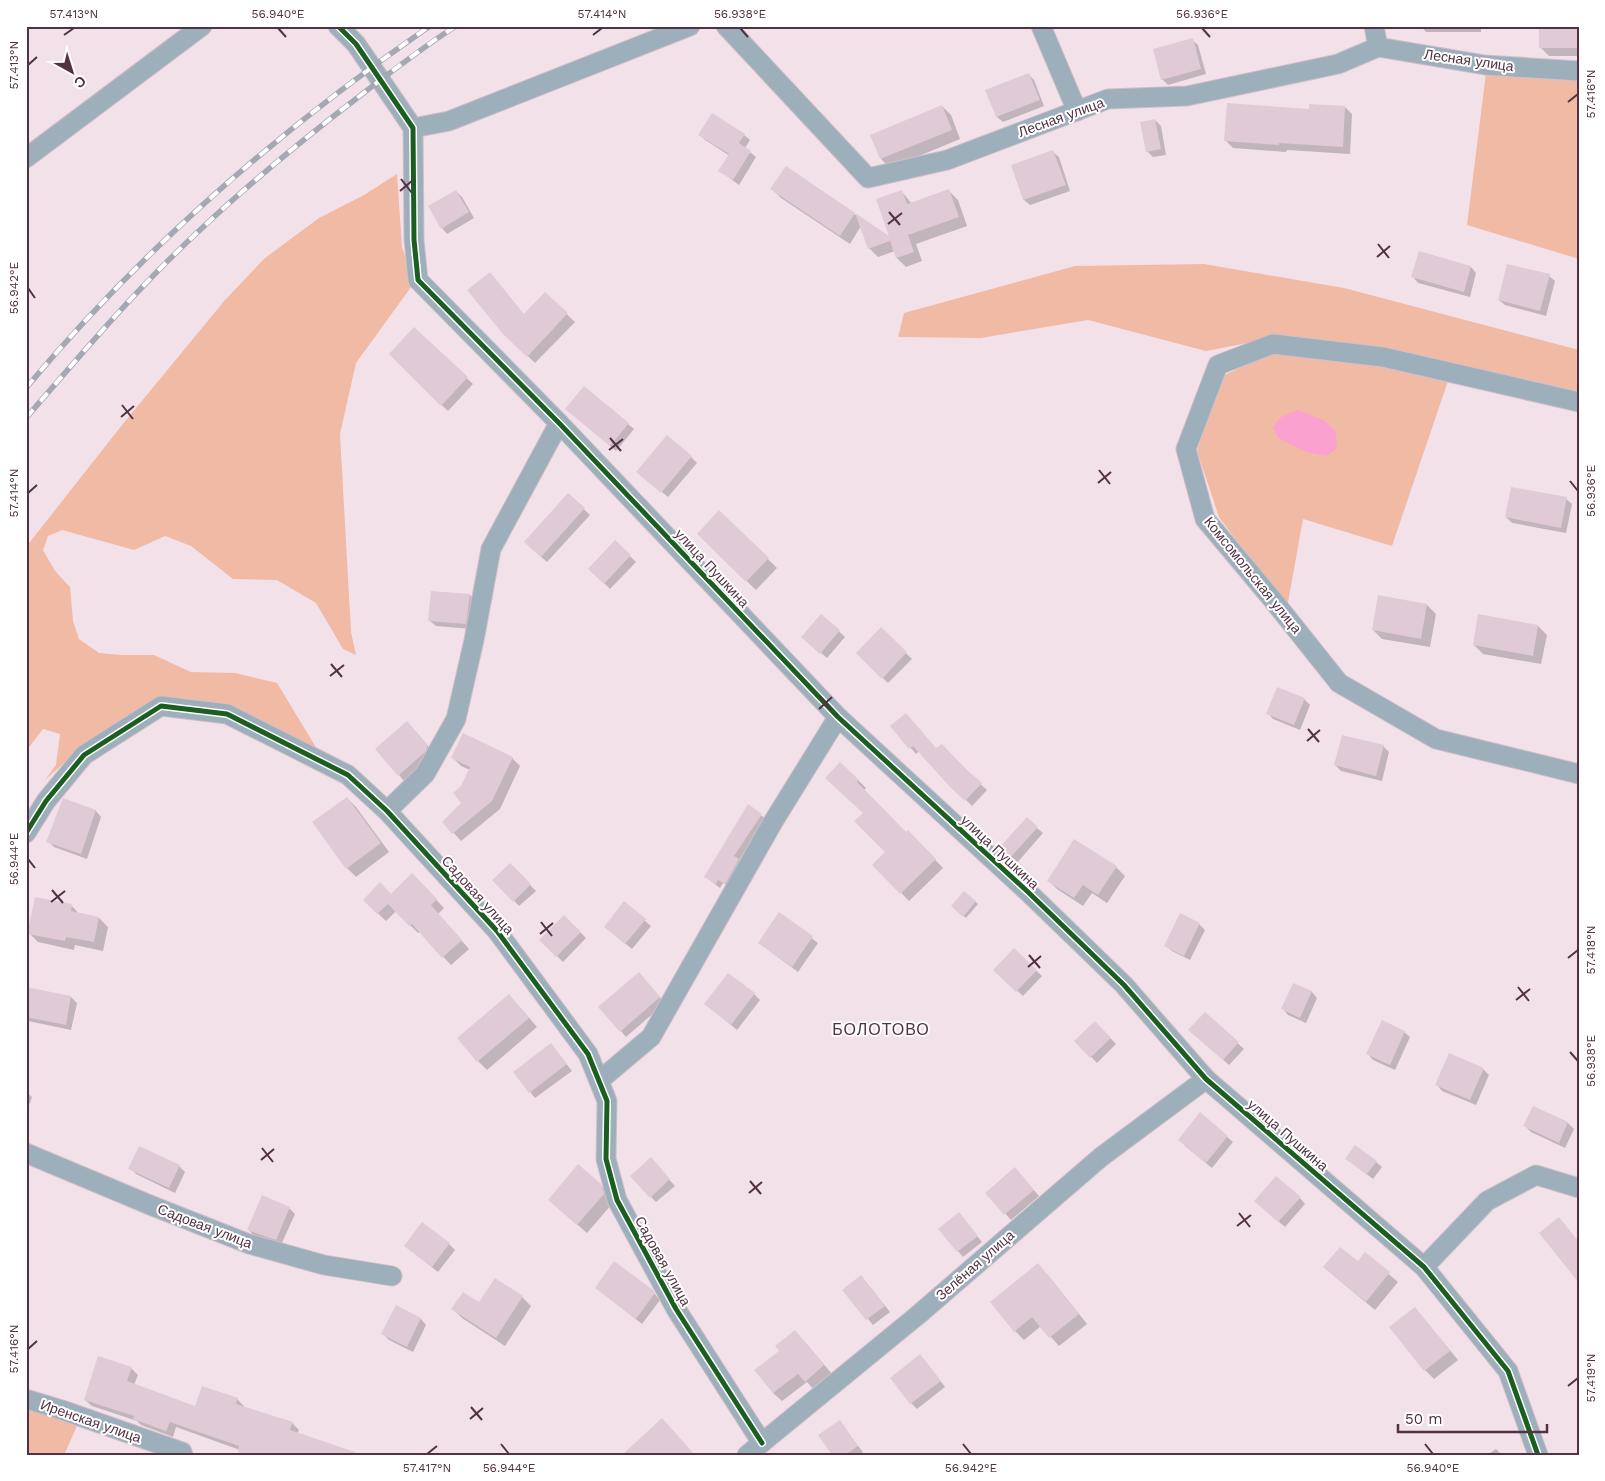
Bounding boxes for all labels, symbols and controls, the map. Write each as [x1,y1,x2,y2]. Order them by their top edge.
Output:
text: 57.413°N [50,7,98,21]
text: 56.940°E [252,7,305,21]
text: 57.414°N [577,7,627,21]
text: 56.938°E [714,7,766,21]
text: 56.936°E [1176,7,1228,21]
text: 57.413°N [7,41,21,89]
street label: Лесная улица [1423,46,1515,74]
north arrow [48,48,98,98]
text: 57.416°N [1584,69,1598,119]
text: С [71,73,89,92]
street label: Лесная улица [1016,94,1106,140]
text: 56.942°E [7,261,21,314]
text: 56.936°E [1584,465,1598,517]
text: 57.414°N [7,468,21,518]
street label: Комсомольская улица [1201,514,1305,637]
street label: улица Пушкина [672,526,752,611]
street label: улица Пушкина [958,812,1043,892]
text: 56.944°E [7,832,21,885]
street label: Садовая улица [439,853,518,938]
text: 57.418°N [1584,925,1598,975]
district label: БОЛОТОВО [832,1020,930,1039]
text: 56.938°E [1584,1035,1598,1087]
street label: улица Пушкина [1245,1096,1332,1174]
street label: Садовая улица [155,1201,255,1251]
street label: Садовая улица [632,1213,694,1309]
street label: Зелёная улица [933,1227,1017,1303]
text: 57.416°N [7,1324,21,1374]
text: 57.419°N [1584,1353,1598,1403]
street label: Иренская улица [39,1396,144,1446]
scale bar [1398,1401,1546,1433]
text: 50 m [1405,1410,1442,1428]
text: 57.417°N [403,1461,451,1475]
text: 56.944°E [483,1461,536,1475]
text: 56.942°E [945,1461,998,1475]
text: 56.940°E [1407,1461,1460,1475]

